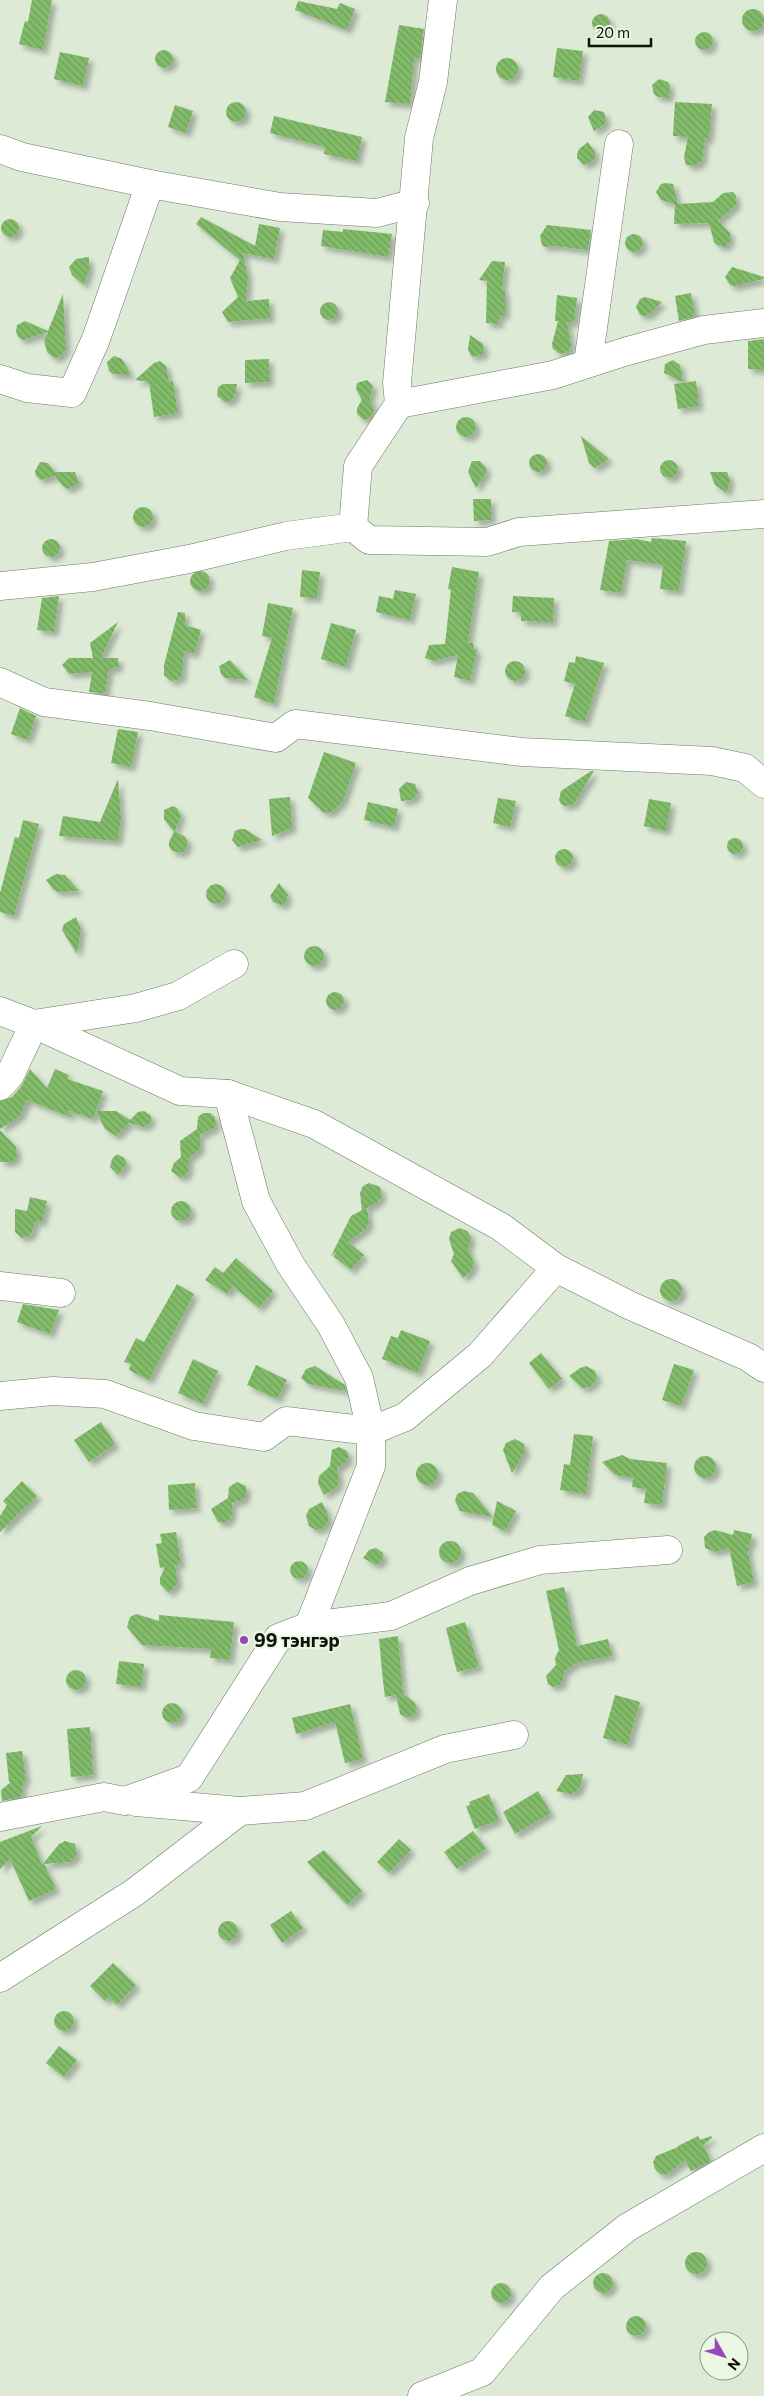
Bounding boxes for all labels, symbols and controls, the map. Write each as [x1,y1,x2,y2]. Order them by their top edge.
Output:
scale bar [589,15,652,47]
text: 20 m [596,23,630,41]
place label: 99 тэнгэр [254,1628,340,1651]
marker: 99 тэнгэр [238,1634,250,1646]
north arrow [699,2331,749,2381]
text: N [725,2355,744,2374]

